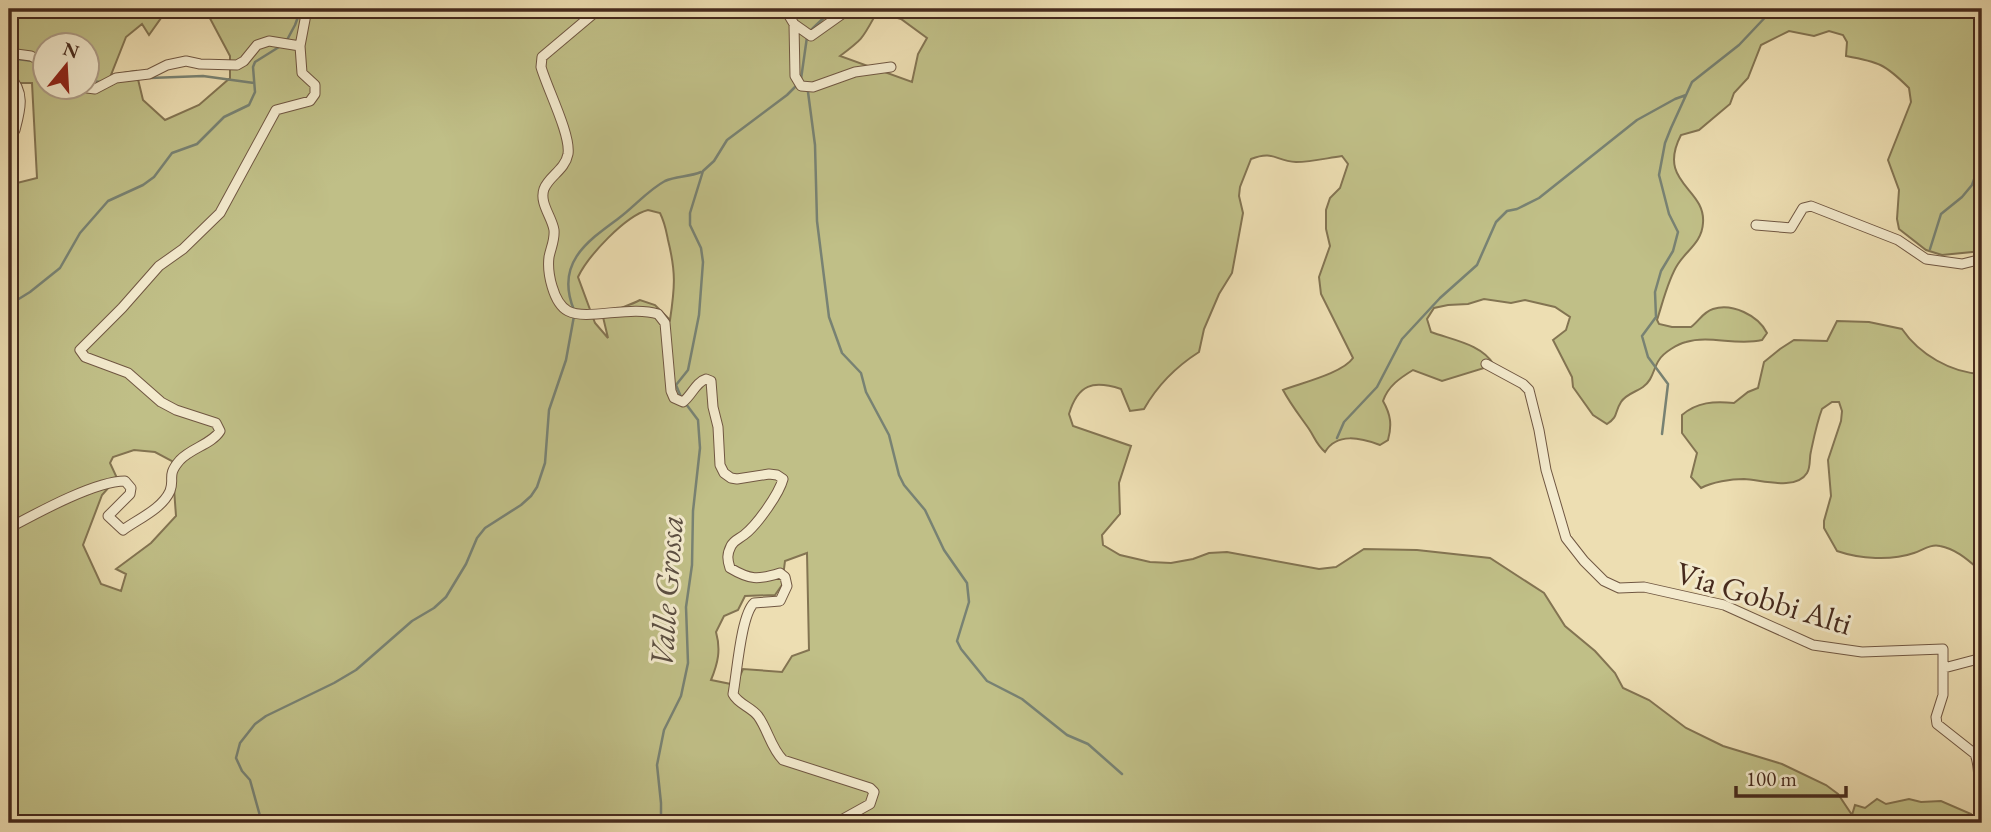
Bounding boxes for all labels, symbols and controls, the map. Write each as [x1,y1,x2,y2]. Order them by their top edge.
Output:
north arrow [32,32,102,102]
text: N [60,36,83,65]
water label: Valle Grossa [639,514,693,668]
street label: Via Gobbi Alti [1671,551,1857,645]
scale bar [1736,755,1846,799]
text: 100 m [1746,765,1797,792]

